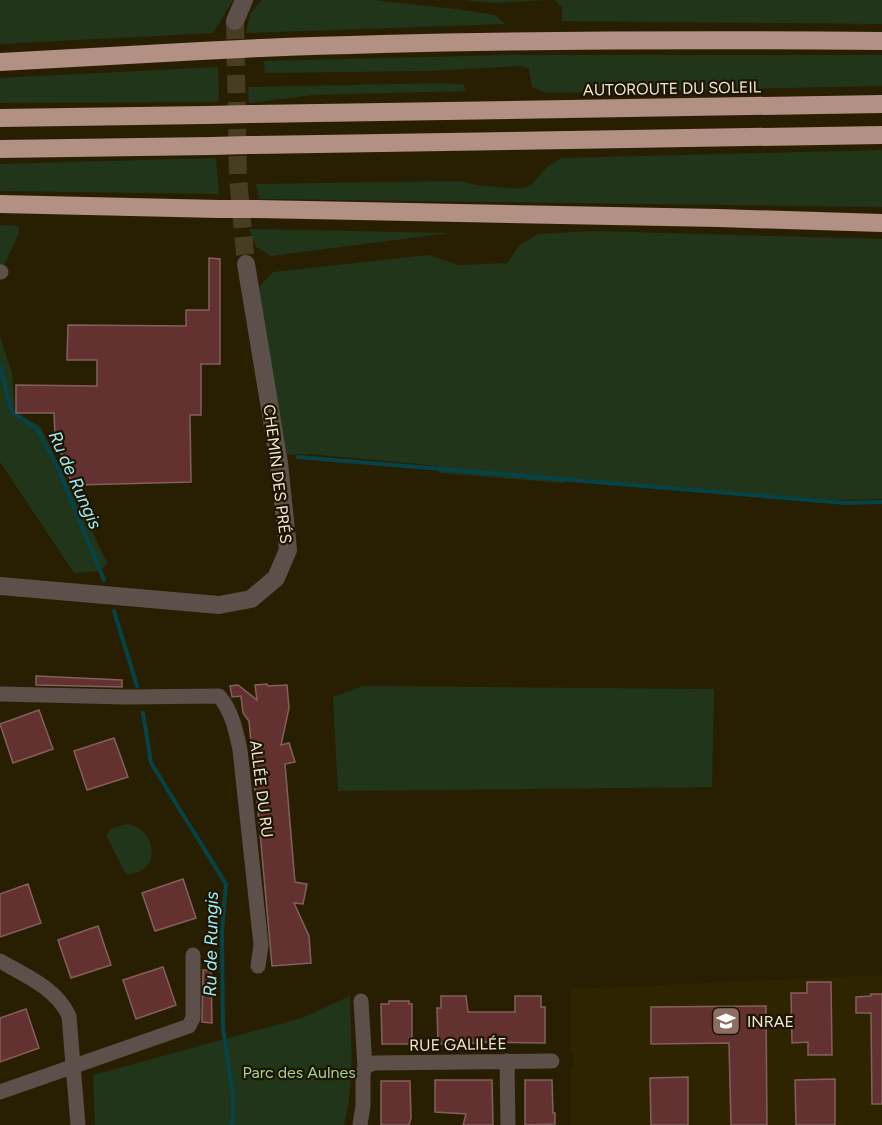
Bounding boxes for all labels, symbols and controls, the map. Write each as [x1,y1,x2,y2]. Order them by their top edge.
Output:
street label: AUTOROUTE DU SOLEIL [583,77,762,100]
street label: CHEMIN DES PRÉS [260,403,295,545]
water label: Ru de Rungis [44,427,107,533]
street label: ALLÉE DU RU [246,739,277,839]
water label: Ru de Rungis [199,891,223,997]
school or university icon: INRAE [710,1005,742,1037]
place label: INRAE [747,1012,794,1031]
street label: RUE GALILÉE [409,1034,507,1055]
park label: Parc des Aulnes [242,1063,356,1082]

